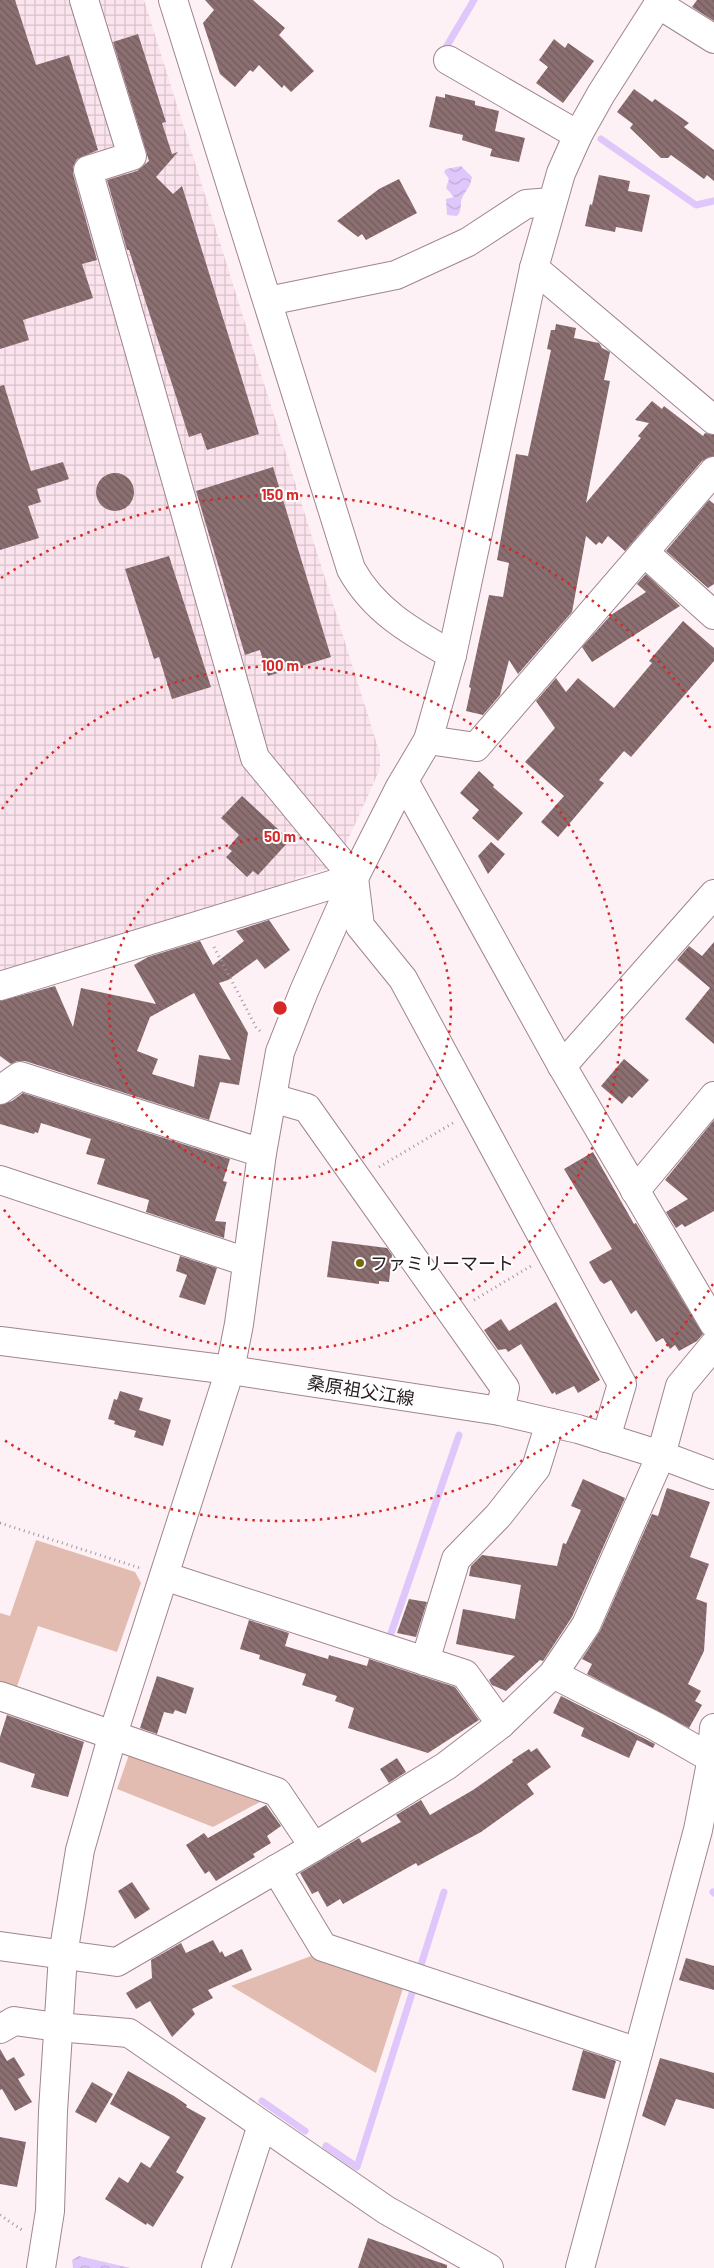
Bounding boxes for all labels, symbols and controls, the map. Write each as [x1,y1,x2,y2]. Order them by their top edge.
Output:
text: 150 m [261,485,299,503]
text: 100 m [261,656,299,674]
text: 50 m [264,827,296,845]
centre of rings [271,999,289,1017]
place label: ファミリーマート [370,1252,514,1274]
marker: ファミリーマート [354,1257,366,1269]
street label: 桑原祖父江線 [306,1371,416,1409]

